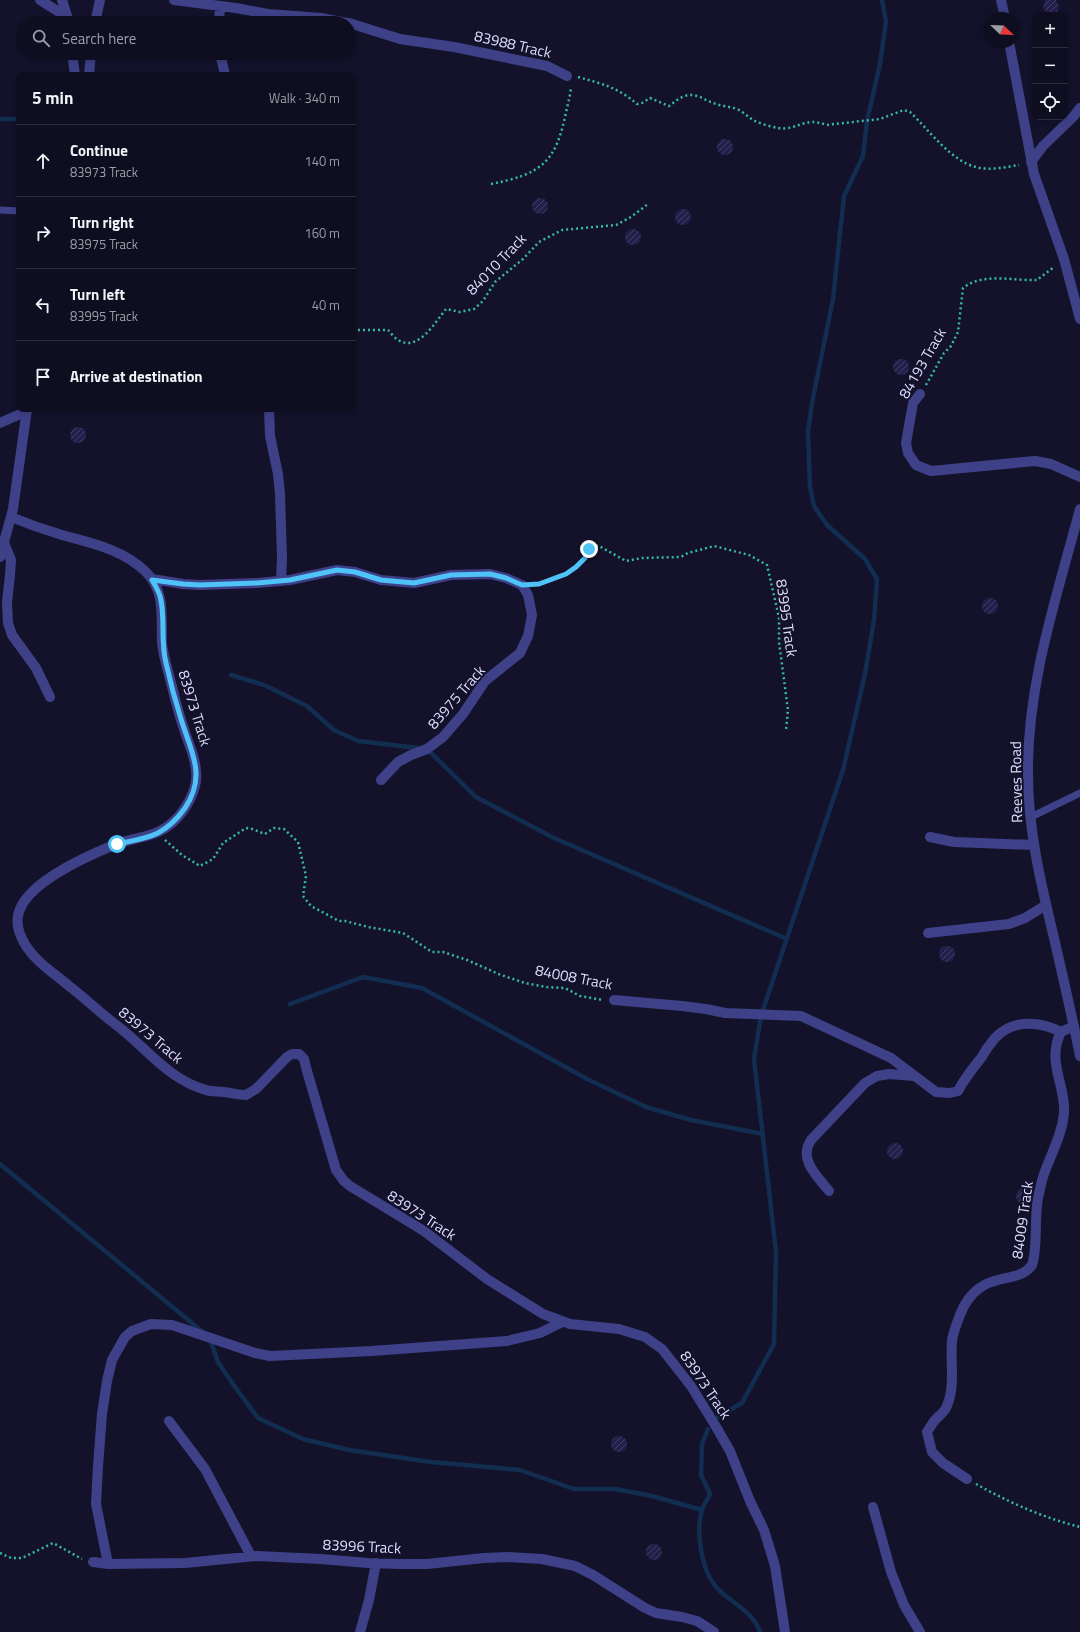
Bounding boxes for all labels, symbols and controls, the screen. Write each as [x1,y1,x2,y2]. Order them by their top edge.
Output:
north arrow [984,12,1020,48]
map controls [1032,12,1068,120]
button: + [1032,12,1068,48]
search box [16,16,356,60]
street label: 83988 Track [472,24,554,64]
icon: search [30,27,52,49]
text: Search here [62,27,136,50]
button: − [1032,48,1068,84]
button: locate [1032,84,1068,120]
text: 5 min [32,85,73,111]
text: Walk · 340 m [269,88,340,108]
text: Continue [70,139,128,162]
icon: ahead [32,150,54,172]
text: 140 m [304,151,340,171]
text: 83973 Track [70,162,138,182]
text: Turn right [70,211,134,234]
icon: right [32,222,54,244]
text: 160 m [304,223,340,243]
street label: 84010 Track [461,228,531,300]
text: 83975 Track [70,234,138,254]
text: Turn left [70,283,125,306]
icon: left [32,294,54,316]
text: 40 m [312,295,340,315]
text: 83995 Track [70,306,138,326]
street label: 84193 Track [892,323,952,403]
text: Arrive at destination [70,365,203,388]
icon: arrive [32,366,54,388]
route end [580,540,598,558]
street label: 83995 Track [770,578,804,658]
street label: 83975 Track [422,660,490,734]
street label: 83973 Track [173,667,217,749]
street label: Reeves Road [1004,741,1028,823]
route start [108,835,126,853]
street label: 84008 Track [533,958,615,996]
street label: 83973 Track [114,1001,188,1069]
street label: 84009 Track [1005,1180,1039,1260]
street label: 83973 Track [383,1184,461,1246]
street label: 83973 Track [675,1346,737,1424]
street label: 83996 Track [322,1532,402,1560]

